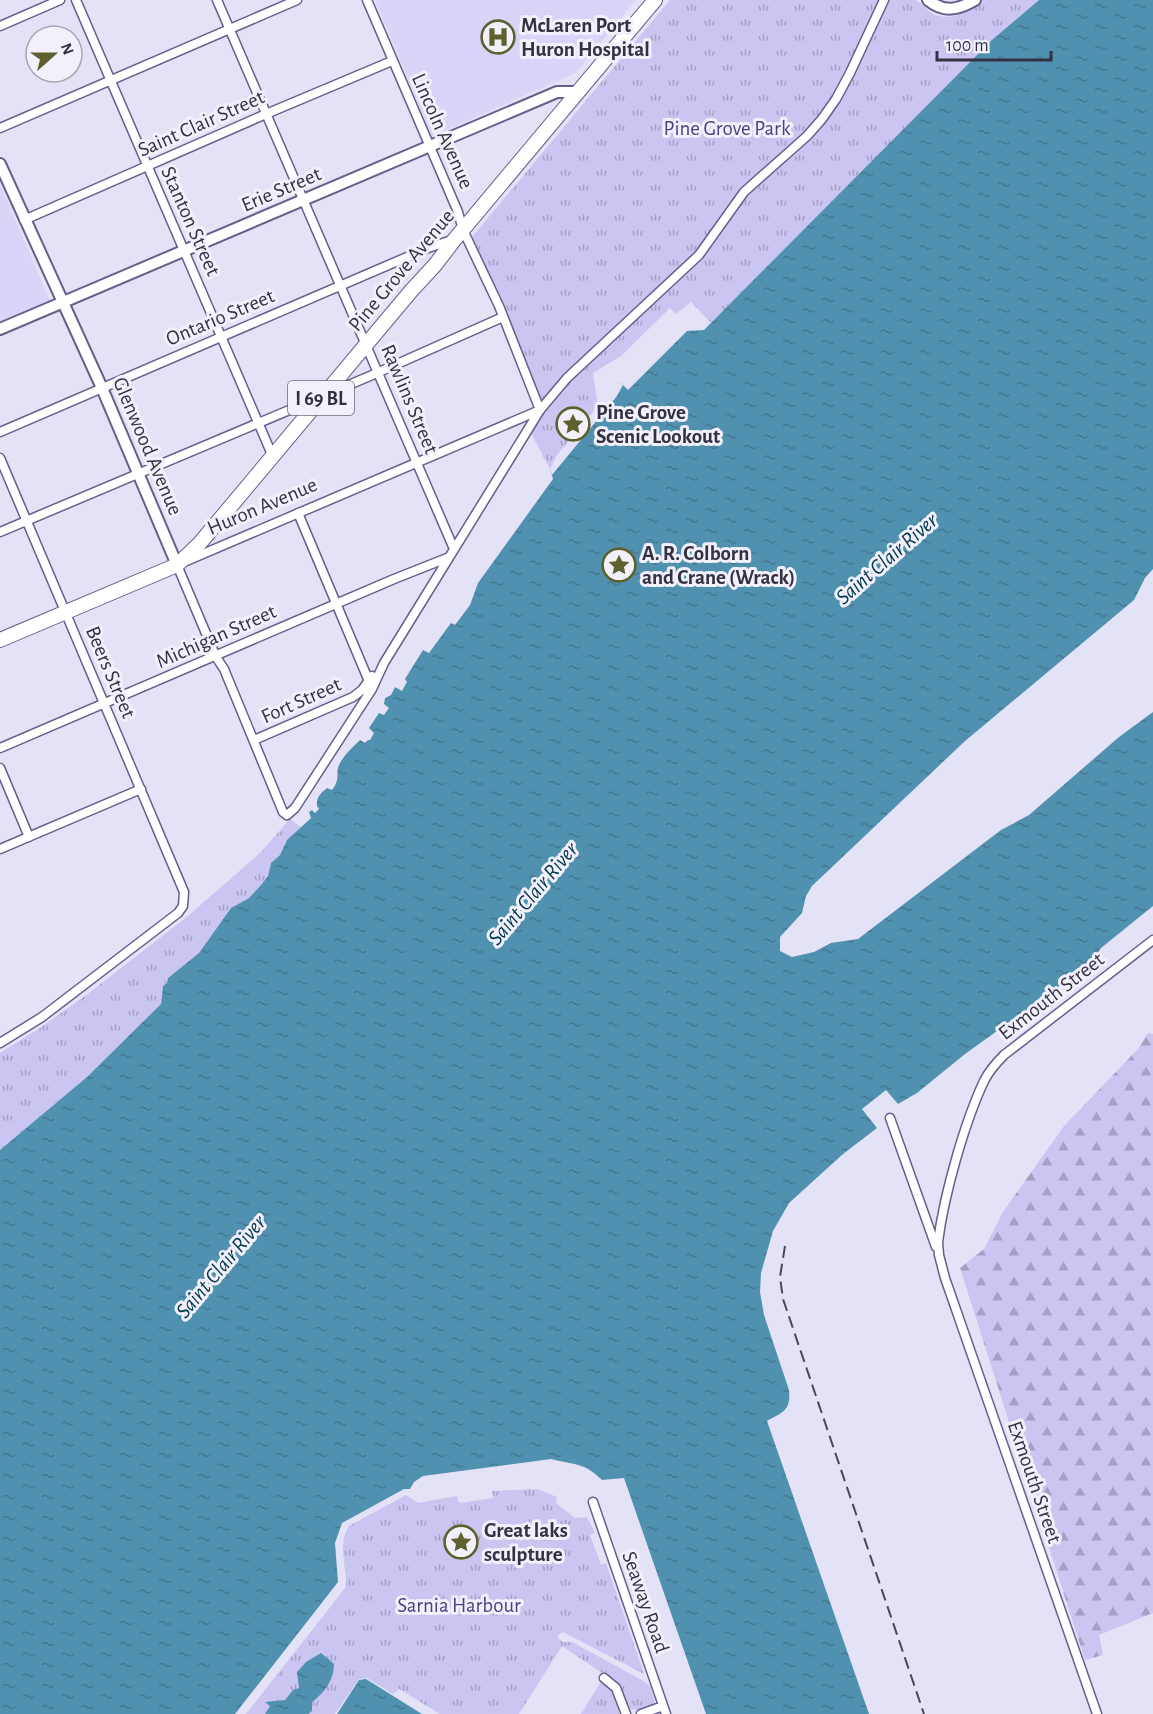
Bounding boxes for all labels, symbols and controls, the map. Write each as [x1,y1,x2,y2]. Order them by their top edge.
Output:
place label: McLaren Port Huron Hospital [521,15,650,60]
hospital icon: McLaren Port Huron Hospital [480,19,516,55]
north arrow [24,24,84,84]
scale bar [937,24,1051,62]
text: 100 m [946,37,989,55]
text: N [58,41,77,57]
street label: Lincoln Avenue [408,70,477,192]
street label: Saint Clair Street [135,86,268,161]
park label: Pine Grove Park [664,118,791,139]
street label: Stanton Street [157,163,224,279]
street label: Erie Street [238,163,324,216]
street label: Pine Grove Avenue [345,205,458,335]
street label: Ontario Street [163,285,278,350]
street label: Rawlins Street [377,341,442,457]
street label: Glenwood Avenue [109,374,186,518]
road number: I 69 BL [288,381,354,415]
place label: Pine Grove Scenic Lookout [596,402,720,447]
place icon: Pine Grove Scenic Lookout [555,406,591,442]
street label: Huron Avenue [204,474,320,539]
water label: Saint Clair River [832,508,942,609]
place label: A. R. Colborn and Crane (Wrack) [642,543,795,588]
place icon: A. R. Colborn and Crane (Wrack) [601,547,637,583]
street label: Michigan Street [153,601,280,672]
street label: Beers Street [82,623,139,722]
street label: Fort Street [258,673,344,727]
water label: Saint Clair River [484,837,582,949]
street label: Exmouth Street [995,949,1108,1044]
water label: Saint Clair River [172,1210,270,1322]
street label: Exmouth Street [1004,1418,1065,1546]
place label: Great laks sculpture [484,1520,568,1565]
place icon: Great laks sculpture [443,1524,479,1560]
street label: Seaway Road [618,1549,673,1656]
park label: Sarnia Harbour [397,1595,521,1616]

